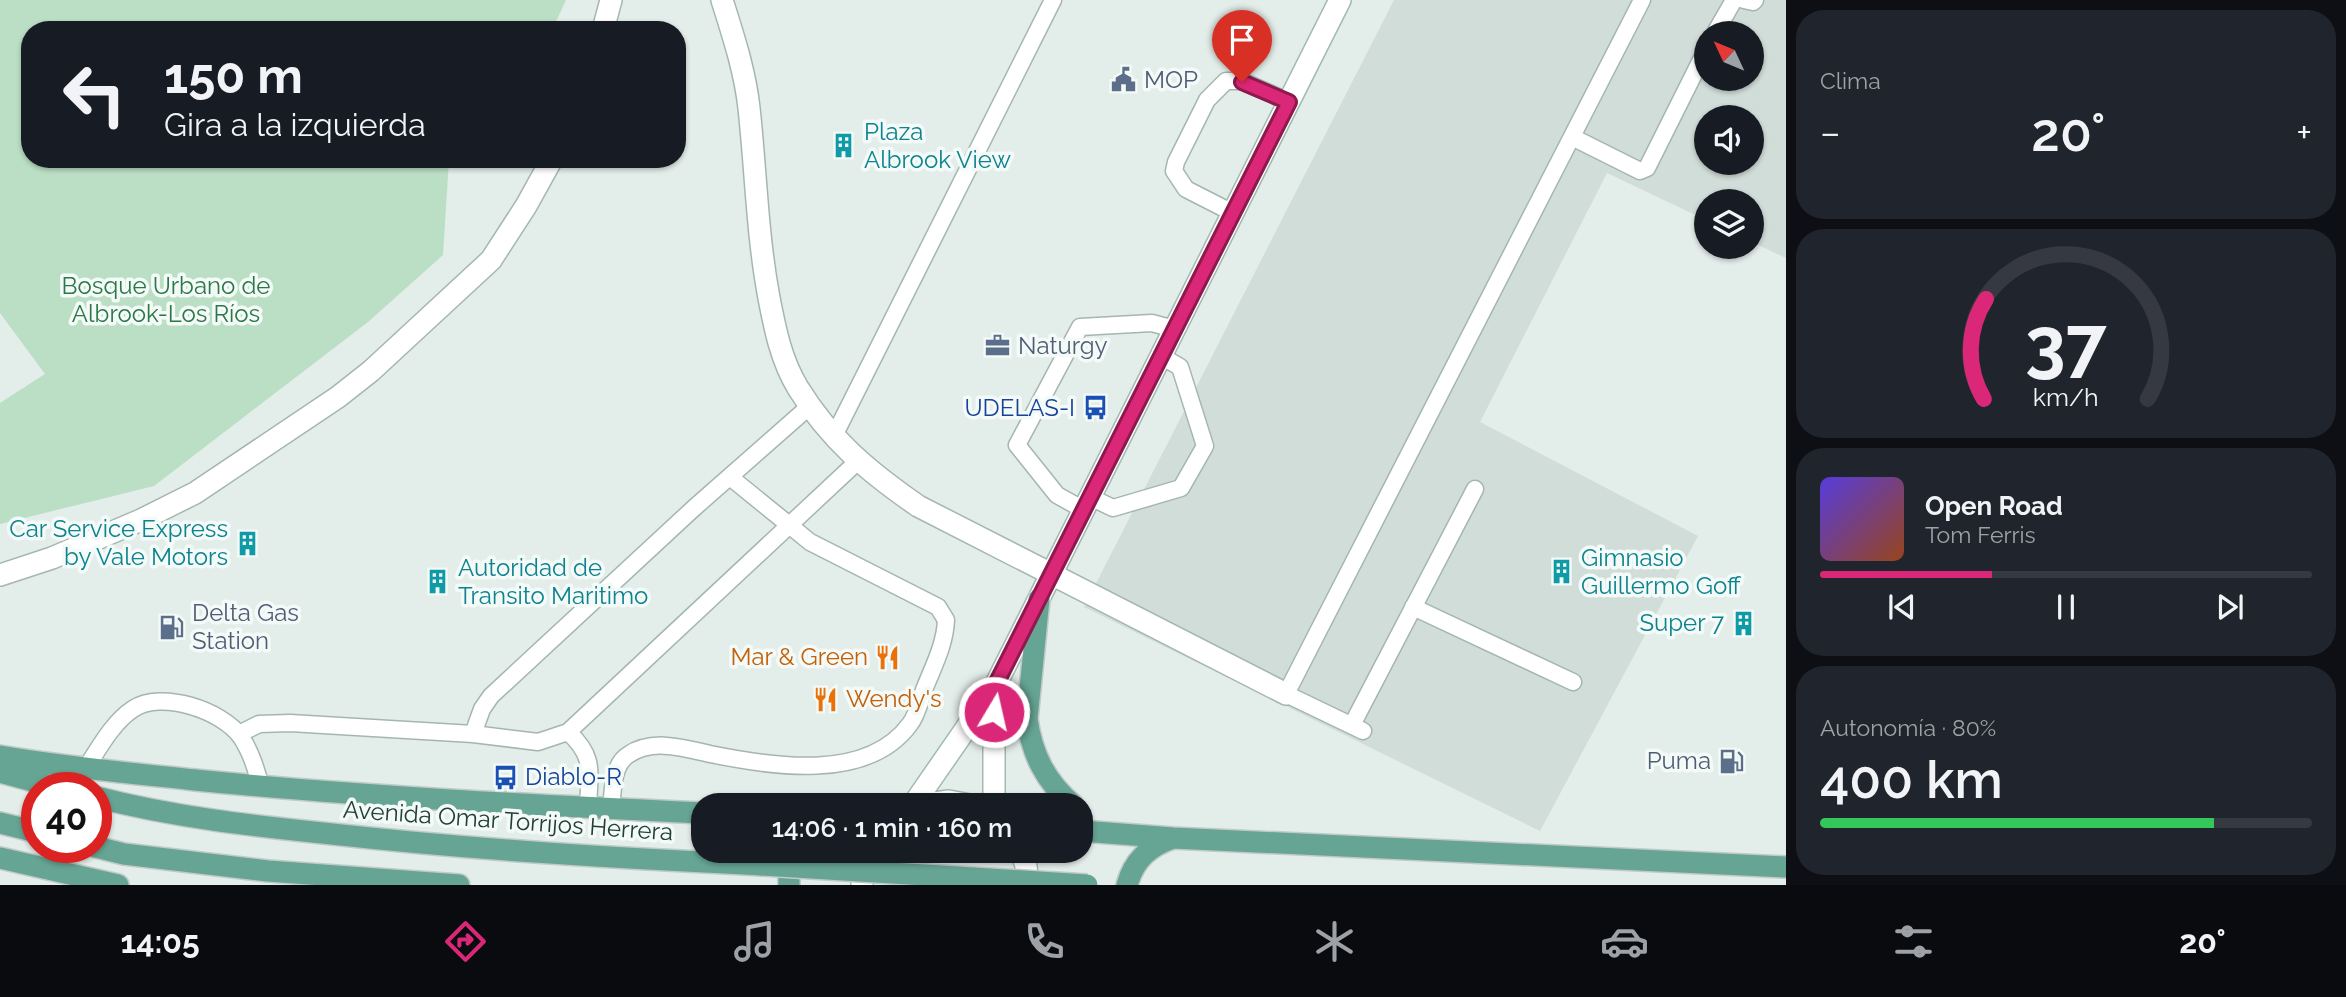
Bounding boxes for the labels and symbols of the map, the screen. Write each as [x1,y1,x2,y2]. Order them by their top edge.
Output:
pin [1212,10,1272,82]
north arrow [1694,21,1764,91]
place label: MOP [1144,65,1198,94]
public building icon: MOP [1110,66,1138,94]
place label: Plaza Albrook View [864,117,1011,174]
building icon: Plaza Albrook View [830,132,858,160]
park label: Bosque Urbano de Albrook-Los Ríos [62,271,270,328]
place label: Naturgy [1018,331,1108,360]
office icon: Naturgy [984,332,1012,360]
place label: UDELAS-I [964,393,1075,422]
bus stop icon: UDELAS-I [1081,394,1109,422]
place label: Car Service Express by Vale Motors [9,514,228,571]
building icon: Car Service Express by Vale Motors [234,529,262,557]
place label: Gimnasio Guillermo Goff [1581,543,1742,600]
place label: Autoridad de Transito Maritimo [458,553,648,610]
building icon: Gimnasio Guillermo Goff [1547,558,1575,586]
building icon: Autoridad de Transito Maritimo [424,568,452,596]
place label: Delta Gas Station [192,598,299,655]
place label: Super 7 [1639,608,1724,637]
building icon: Super 7 [1730,609,1758,637]
fuel station icon: Delta Gas Station [158,613,186,641]
place label: Mar & Green [730,642,868,671]
restaurant icon: Mar & Green [874,643,902,671]
position arrow [957,675,1031,749]
place label: Wendy's [846,684,942,713]
restaurant icon: Wendy's [812,685,840,713]
place label: Puma [1647,746,1711,775]
fuel station icon: Puma [1717,747,1745,775]
place label: Diablo-R [525,762,622,791]
bus stop icon: Diablo-R [491,763,519,791]
speed limit sign: 40 [21,772,112,863]
street label: Avenida Omar Torrijos Herrera [342,794,674,847]

